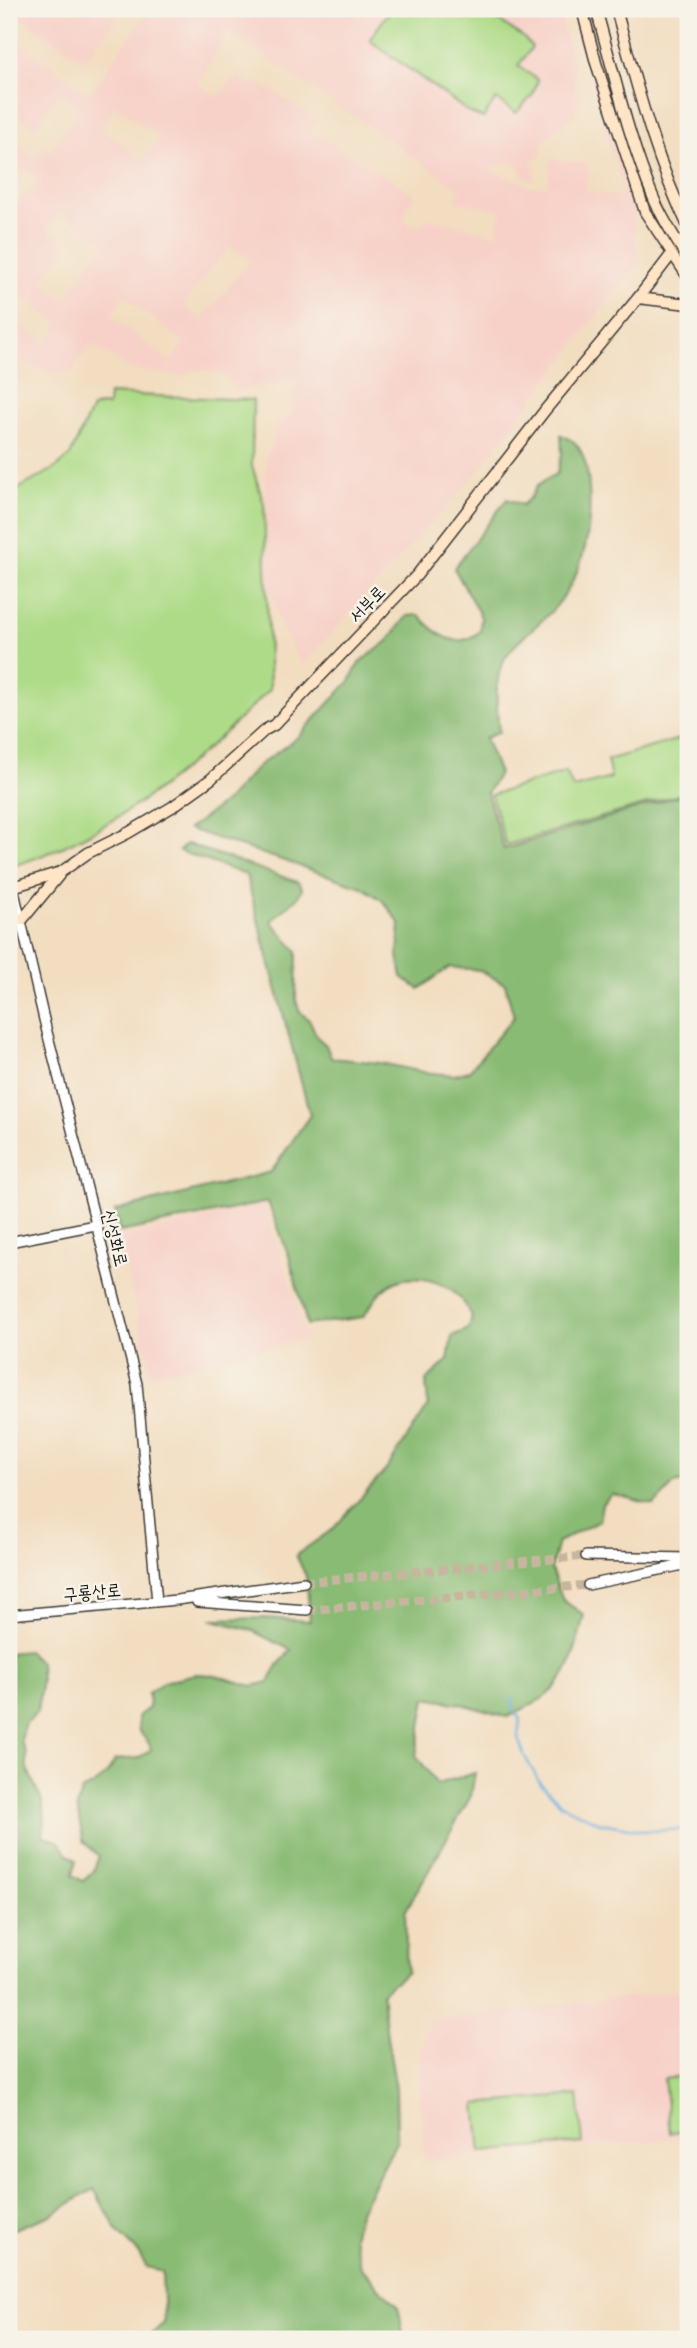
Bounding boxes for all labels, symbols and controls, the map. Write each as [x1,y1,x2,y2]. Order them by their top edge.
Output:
street label: 서부로 [343,579,394,631]
street label: 신성화로 [92,1207,135,1270]
street label: 구룡산로 [62,1577,122,1610]

